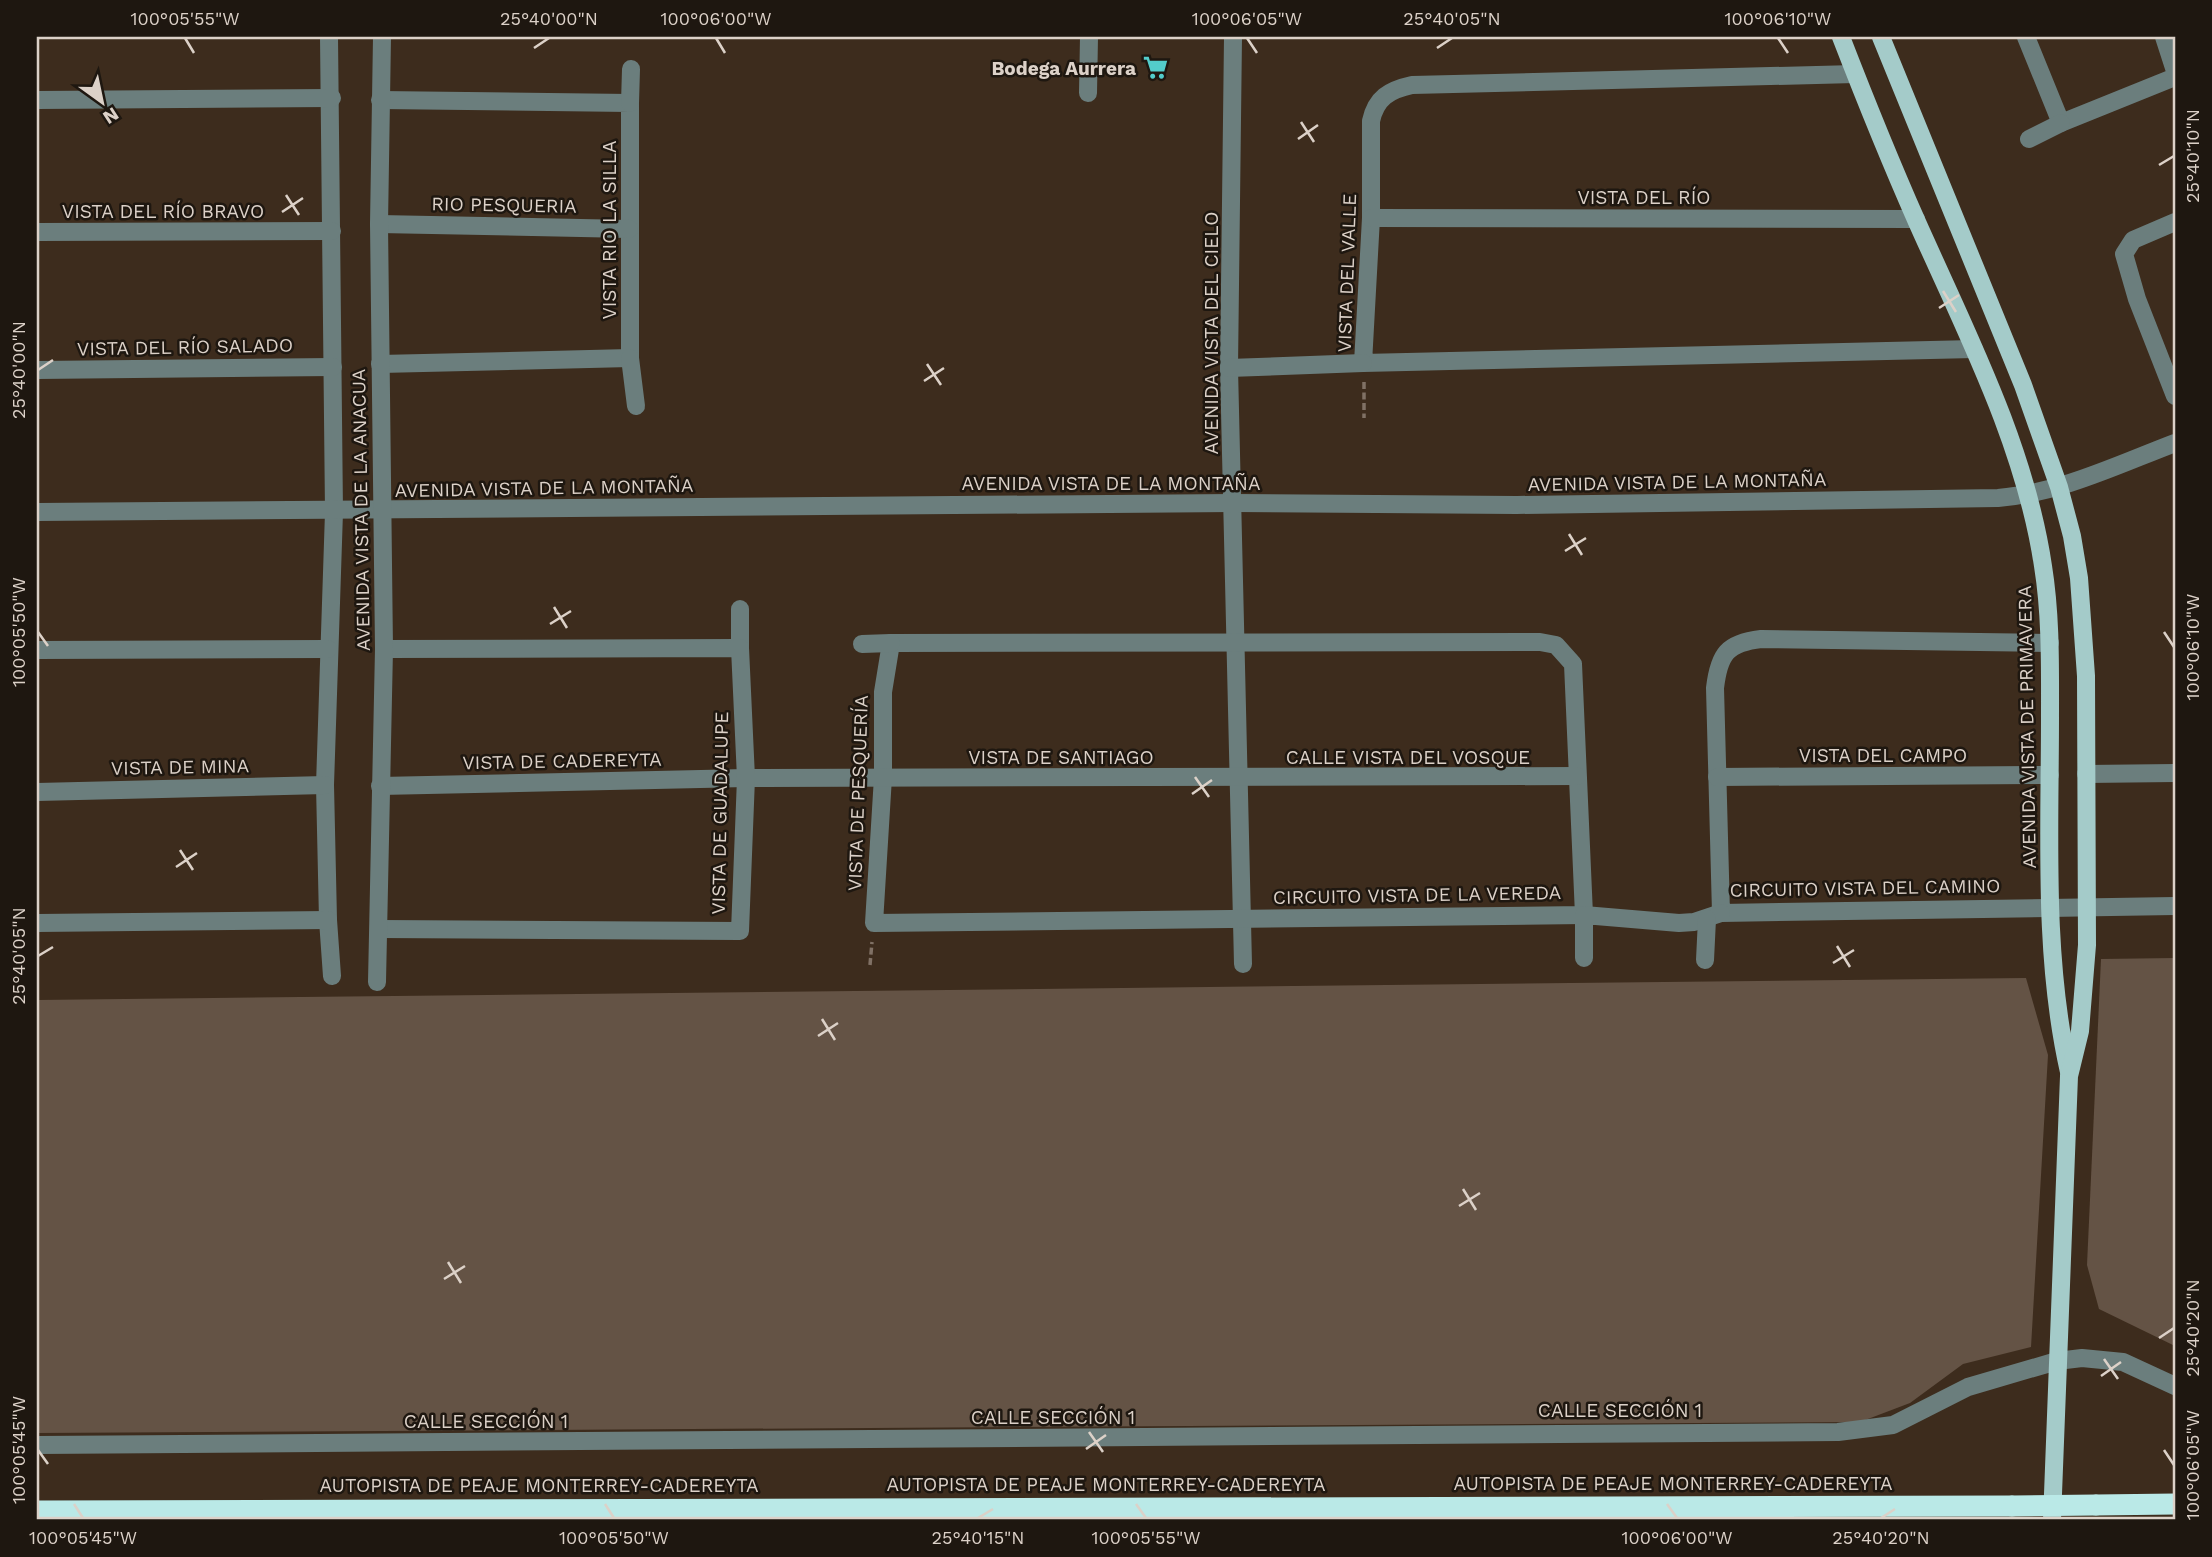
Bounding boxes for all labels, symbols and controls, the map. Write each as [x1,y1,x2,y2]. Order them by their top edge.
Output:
text: 100°05'55"W [130,8,240,29]
text: 25°40'00"N [500,8,598,29]
text: 100°06'00"W [661,8,772,29]
text: 100°06'05"W [1192,8,1302,29]
text: 25°40'05"N [1403,8,1501,29]
text: 100°06'10"W [1725,8,1831,29]
supermarket icon: Bodega Aurrera [1142,54,1170,82]
place label: Bodega Aurrera [991,57,1136,80]
north arrow [66,66,136,136]
text: N [99,102,123,129]
text: 25°40'10"N [2182,109,2203,203]
street label: VISTA RIO LA SILLA [598,140,621,320]
street label: VISTA DEL RÍO [1577,186,1711,209]
street label: RIO PESQUERIA [431,192,577,218]
street label: VISTA DEL VALLE [1333,193,1361,353]
street label: VISTA DEL RÍO BRAVO [62,200,264,223]
street label: AVENIDA VISTA DEL CIELO [1200,212,1223,454]
text: 25°40'00"N [8,321,29,419]
street label: VISTA DEL RÍO SALADO [77,334,293,360]
street label: AVENIDA VISTA DE LA ANACUA [347,368,375,651]
street label: AVENIDA VISTA DE LA MONTAÑA [1527,468,1827,496]
street label: AVENIDA VISTA DE LA MONTAÑA [962,472,1261,495]
street label: AVENIDA VISTA DE LA MONTAÑA [394,474,694,502]
text: 100°05'50"W [8,577,29,687]
street label: AVENIDA VISTA DE PRIMAVERA [2013,585,2041,869]
text: 100°06'10"W [2182,594,2203,700]
street label: VISTA DE PESQUERÍA [843,694,873,892]
street label: VISTA DE GUADALUPE [707,711,733,915]
street label: VISTA DEL CAMPO [1799,744,1967,767]
street label: VISTA DE SANTIAGO [968,746,1154,769]
street label: CALLE VISTA DEL VOSQUE [1286,746,1530,769]
street label: VISTA DE CADEREYTA [462,748,662,774]
street label: VISTA DE MINA [111,754,250,780]
street label: CIRCUITO VISTA DEL CAMINO [1729,874,2001,902]
street label: CIRCUITO VISTA DE LA VEREDA [1273,881,1562,909]
text: 25°40'05"N [8,907,29,1005]
text: 25°40'20"N [2182,1279,2203,1377]
text: 100°05'45"W [8,1396,29,1504]
street label: CALLE SECCIÓN 1 [1538,1399,1702,1422]
street label: CALLE SECCIÓN 1 [971,1406,1135,1429]
street label: CALLE SECCIÓN 1 [404,1410,568,1433]
text: 100°06'05"W [2182,1410,2203,1520]
street label: AUTOPISTA DE PEAJE MONTERREY-CADEREYTA [1453,1472,1893,1495]
street label: AUTOPISTA DE PEAJE MONTERREY-CADEREYTA [886,1473,1326,1496]
street label: AUTOPISTA DE PEAJE MONTERREY-CADEREYTA [319,1474,759,1497]
text: 100°05'45"W [29,1527,137,1548]
text: 100°05'50"W [559,1527,669,1548]
text: 25°40'15"N [931,1527,1025,1548]
text: 100°05'55"W [1091,1527,1201,1548]
text: 100°06'00"W [1622,1527,1733,1548]
text: 25°40'20"N [1832,1527,1930,1548]

